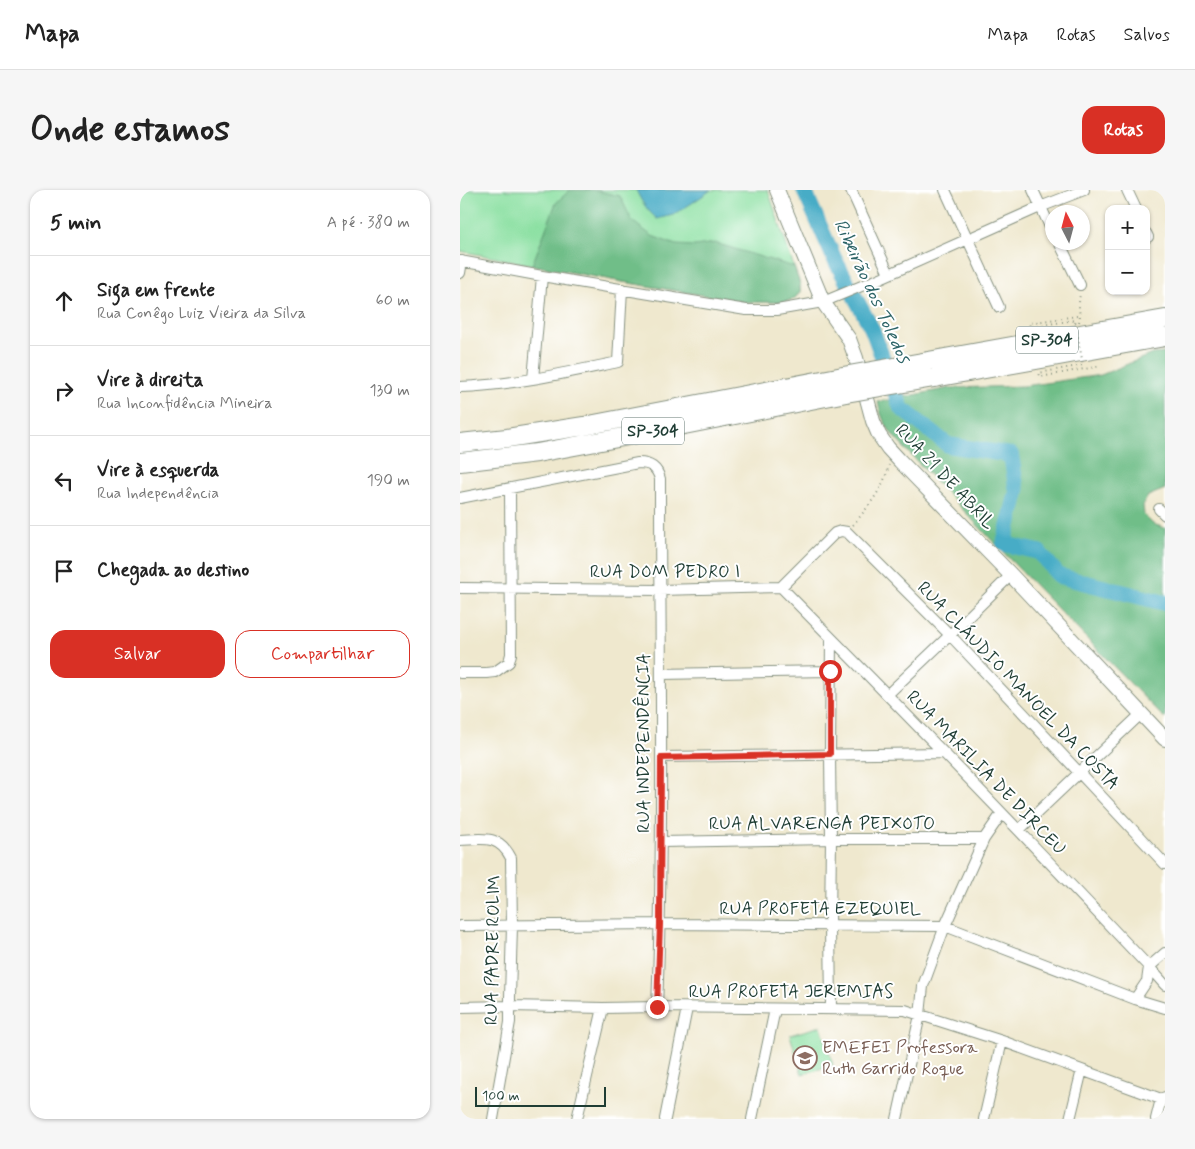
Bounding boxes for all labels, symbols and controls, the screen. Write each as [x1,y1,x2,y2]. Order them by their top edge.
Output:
text: Mapa [25,19,80,50]
text: Mapa [987,23,1028,47]
text: Rotas [1056,23,1096,47]
text: Salvos [1124,23,1170,47]
button: Rotas [1082,106,1165,154]
text: Onde estamos [30,107,230,153]
north arrow [1045,205,1090,250]
map controls [1105,205,1150,295]
button: + [1105,205,1150,250]
text: 5 min [50,209,102,237]
text: A pé · 380 m [327,212,410,233]
water label: Ribeirão dos Toledos [828,215,917,368]
button: − [1105,250,1150,295]
text: Siga em frente [97,278,215,303]
icon: ahead [50,287,78,315]
text: 60 m [376,290,410,311]
text: Rua Conêgo Luiz Vieira da Silva [97,303,306,324]
road number: SP-304 [1016,326,1078,354]
text: Vire à direita [97,368,203,393]
icon: right [50,377,78,405]
text: 130 m [369,380,410,401]
text: Rua Inconfidência Mineira [97,393,273,414]
road number: SP-304 [622,418,684,445]
street label: RUA 21 DE ABRIL [890,419,1001,535]
text: Vire à esquerda [97,458,219,483]
icon: left [50,467,78,495]
text: 190 m [367,470,410,491]
text: Rua Independência [97,483,219,504]
icon: arrive [50,557,78,585]
text: Chegada ao destino [97,558,249,583]
street label: RUA DOM PEDRO I [590,560,740,584]
street label: RUA CLÁUDIO MANOEL DA COSTA [912,576,1124,796]
button: Salvar [50,630,225,678]
button: Compartilhar [235,630,410,678]
street label: RUA INDEPENDÊNCIA [632,653,656,833]
route start [819,660,842,683]
street label: RUA MARILIA DE DIRCEU [901,685,1071,861]
street label: RUA ALVARENGA PEIXOTO [709,812,935,836]
street label: RUA PADRE ROLIM [480,875,506,1025]
street label: RUA PROFETA EZEQUIEL [719,897,921,921]
street label: RUA PROFETA JEREMIAS [688,980,894,1004]
route end [646,996,669,1019]
place label: EMEFEI Professora Ruth Garrido Roque [822,1036,978,1081]
school or university icon: EMEFEI Professora Ruth Garrido Roque [792,1045,818,1071]
scale bar [475,1084,606,1107]
text: 100 m [482,1087,520,1105]

